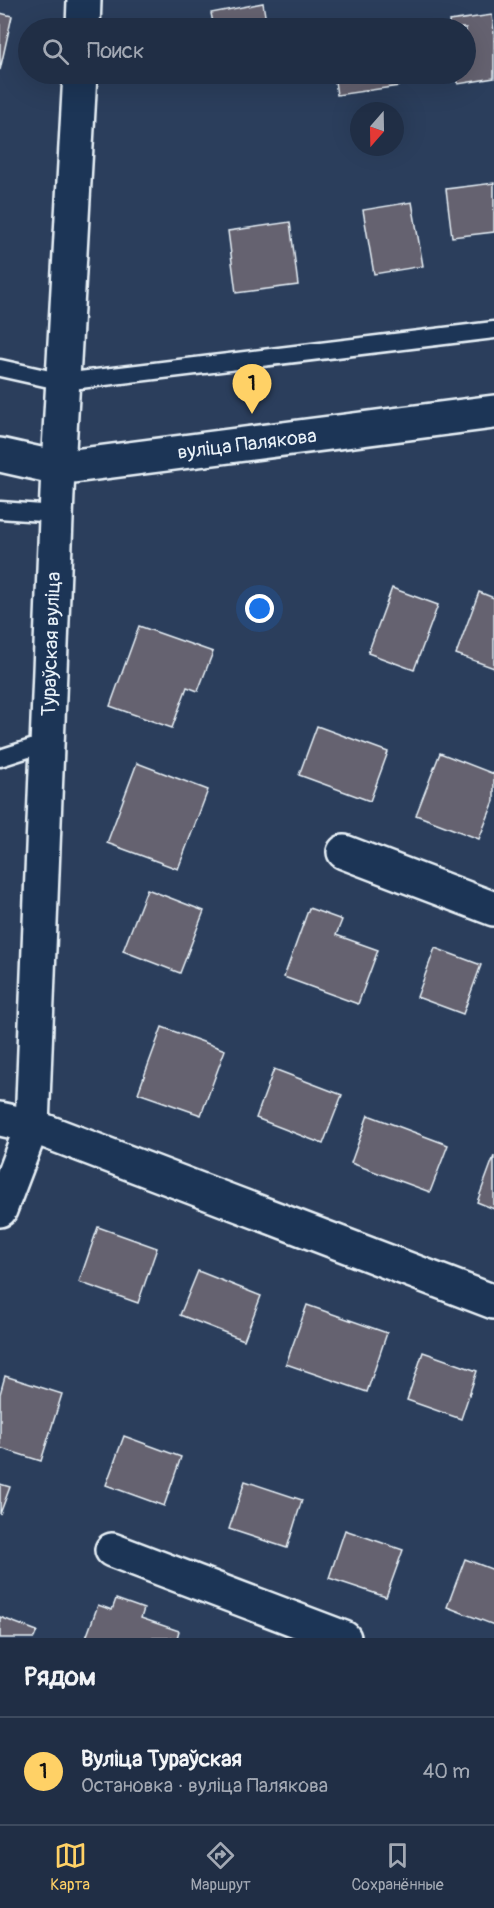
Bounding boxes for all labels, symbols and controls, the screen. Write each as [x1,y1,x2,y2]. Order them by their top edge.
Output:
search box [18,18,476,84]
icon: search [39,35,72,68]
text: Поиск [87,37,144,65]
north arrow [350,102,404,156]
pin: 1 [232,364,272,414]
street label: вуліца Палякова [176,423,318,465]
street label: Тураўская вуліца [36,571,66,717]
your location [245,594,274,623]
text: Рядом [24,1661,96,1693]
text: Вуліца Тураўская [81,1745,242,1773]
text: 1 [40,1759,47,1784]
text: 40 m [423,1759,470,1784]
text: Остановка · вуліца Палякова [81,1773,328,1798]
tab: Карта [50,1839,90,1895]
tab: Маршрут [191,1839,251,1895]
tab: Сохранённые [351,1839,444,1895]

